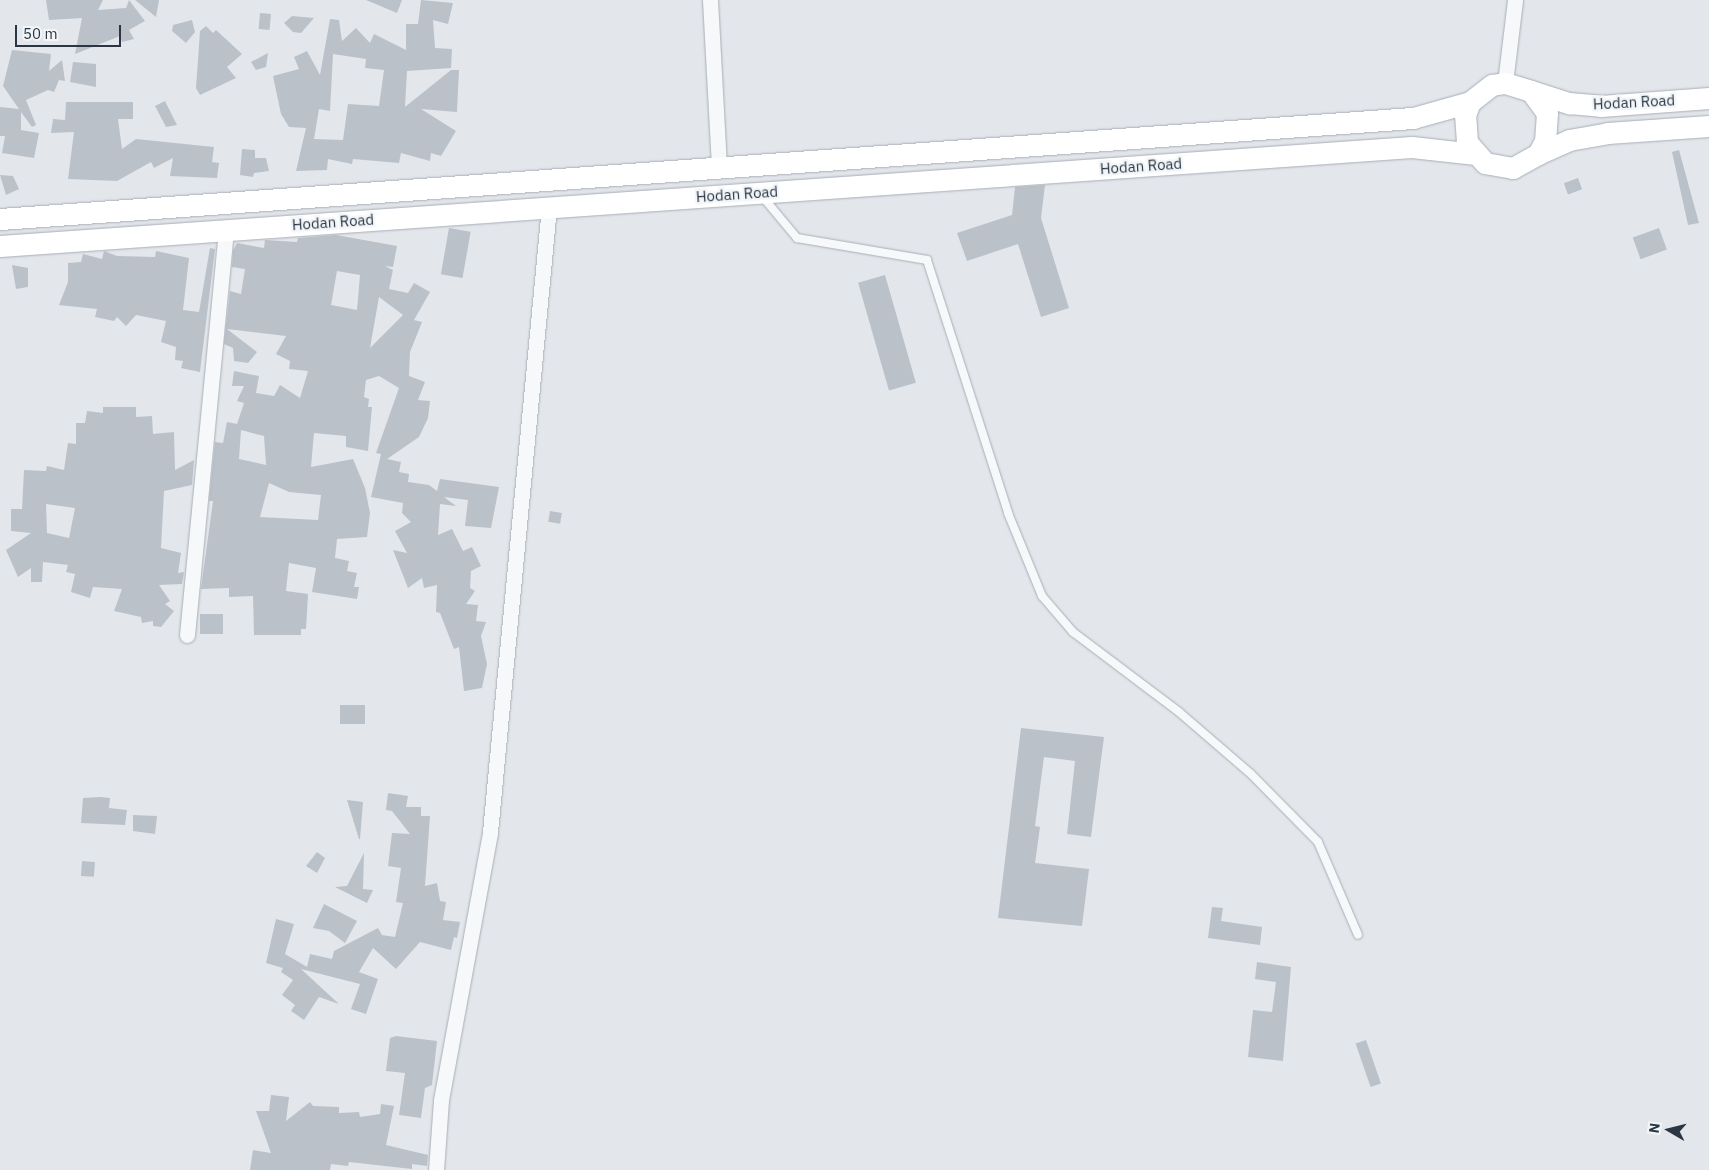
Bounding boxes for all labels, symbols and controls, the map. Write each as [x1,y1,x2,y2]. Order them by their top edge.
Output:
scale bar [18,15,124,47]
text: 50 m [23,24,58,43]
street label: Hodan Road [1592,91,1676,113]
street label: Hodan Road [1099,154,1183,178]
street label: Hodan Road [695,182,779,206]
street label: Hodan Road [291,210,375,234]
north arrow [1644,1105,1694,1155]
text: N [1645,1122,1664,1134]

